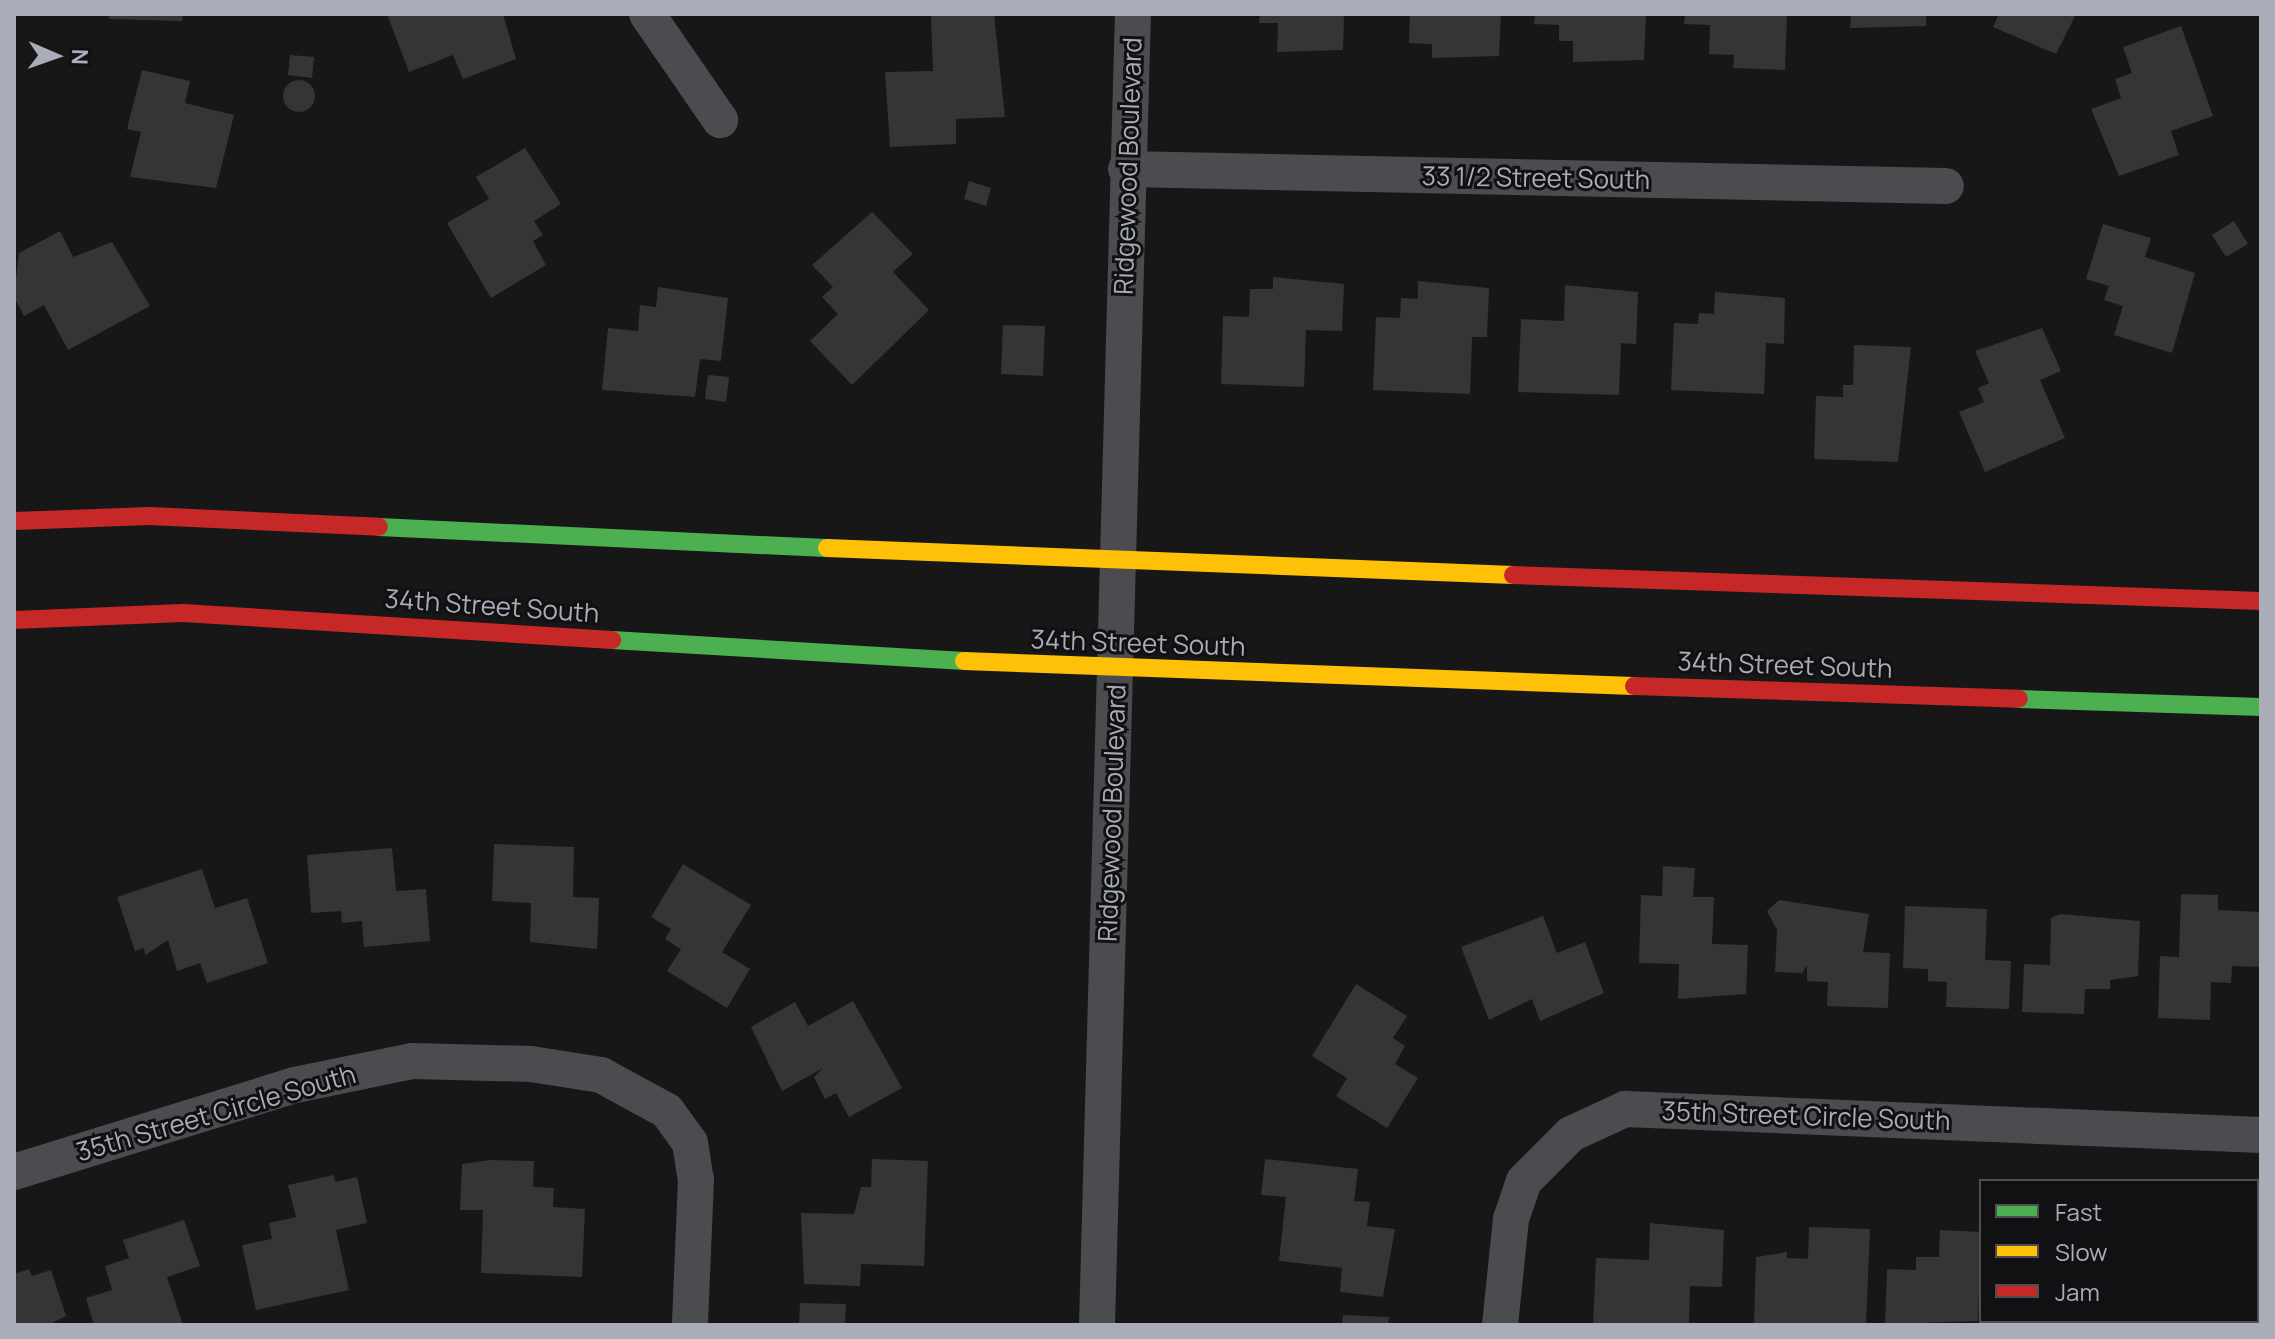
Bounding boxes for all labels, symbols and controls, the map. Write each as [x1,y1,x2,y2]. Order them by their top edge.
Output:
north arrow [16,16,96,96]
street label: Ridgewood Boulevard [1108,37,1148,295]
text: N [65,48,95,65]
street label: 33 1/2 Street South [1422,160,1650,196]
street label: 34th Street South [384,583,600,629]
street label: 34th Street South [1030,624,1246,662]
street label: 34th Street South [1677,646,1893,684]
street label: Ridgewood Boulevard [1092,684,1132,942]
street label: 35th Street Circle South [73,1058,359,1168]
street label: 35th Street Circle South [1661,1095,1951,1137]
legend [1979,1179,2259,1323]
text: Fast [2055,1195,2102,1228]
text: Slow [2055,1235,2108,1268]
text: Jam [2055,1275,2100,1308]

